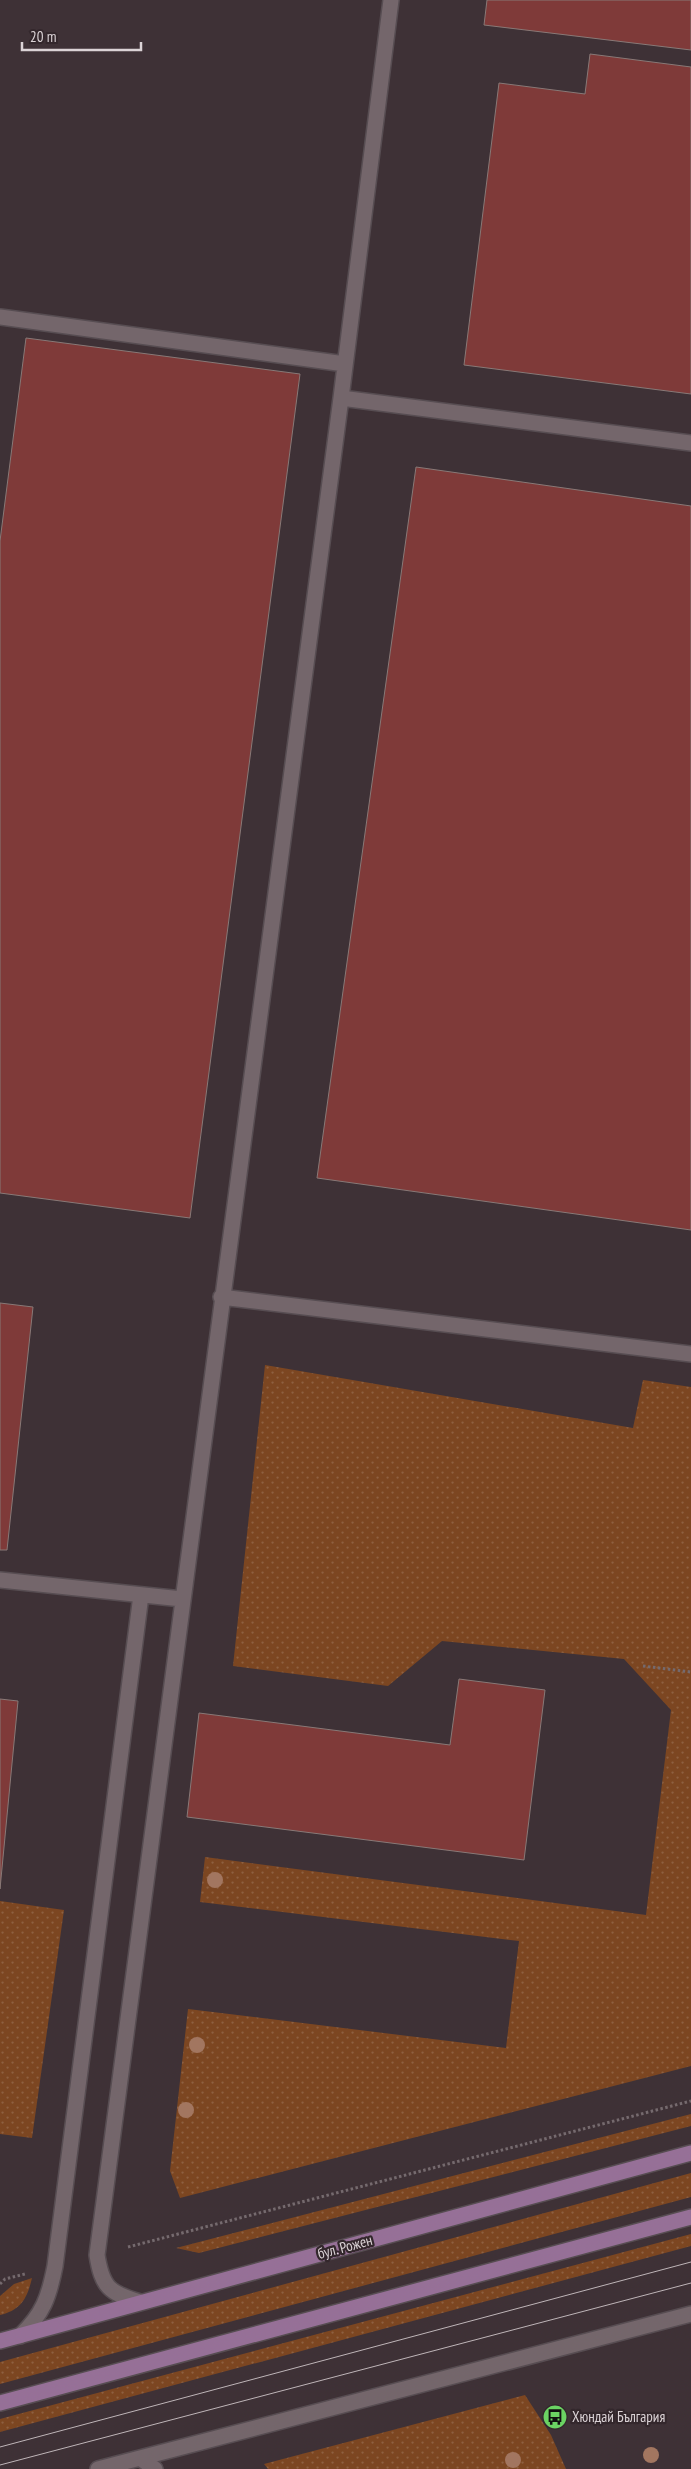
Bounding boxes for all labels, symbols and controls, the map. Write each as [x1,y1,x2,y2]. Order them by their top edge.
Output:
scale bar [22,20,141,52]
text: 20 m [30,27,56,46]
street label: бул. Рожен [315,2230,374,2263]
bus stop icon: Хюндай България [542,2404,568,2430]
place label: Хюндай България [572,2407,665,2426]

